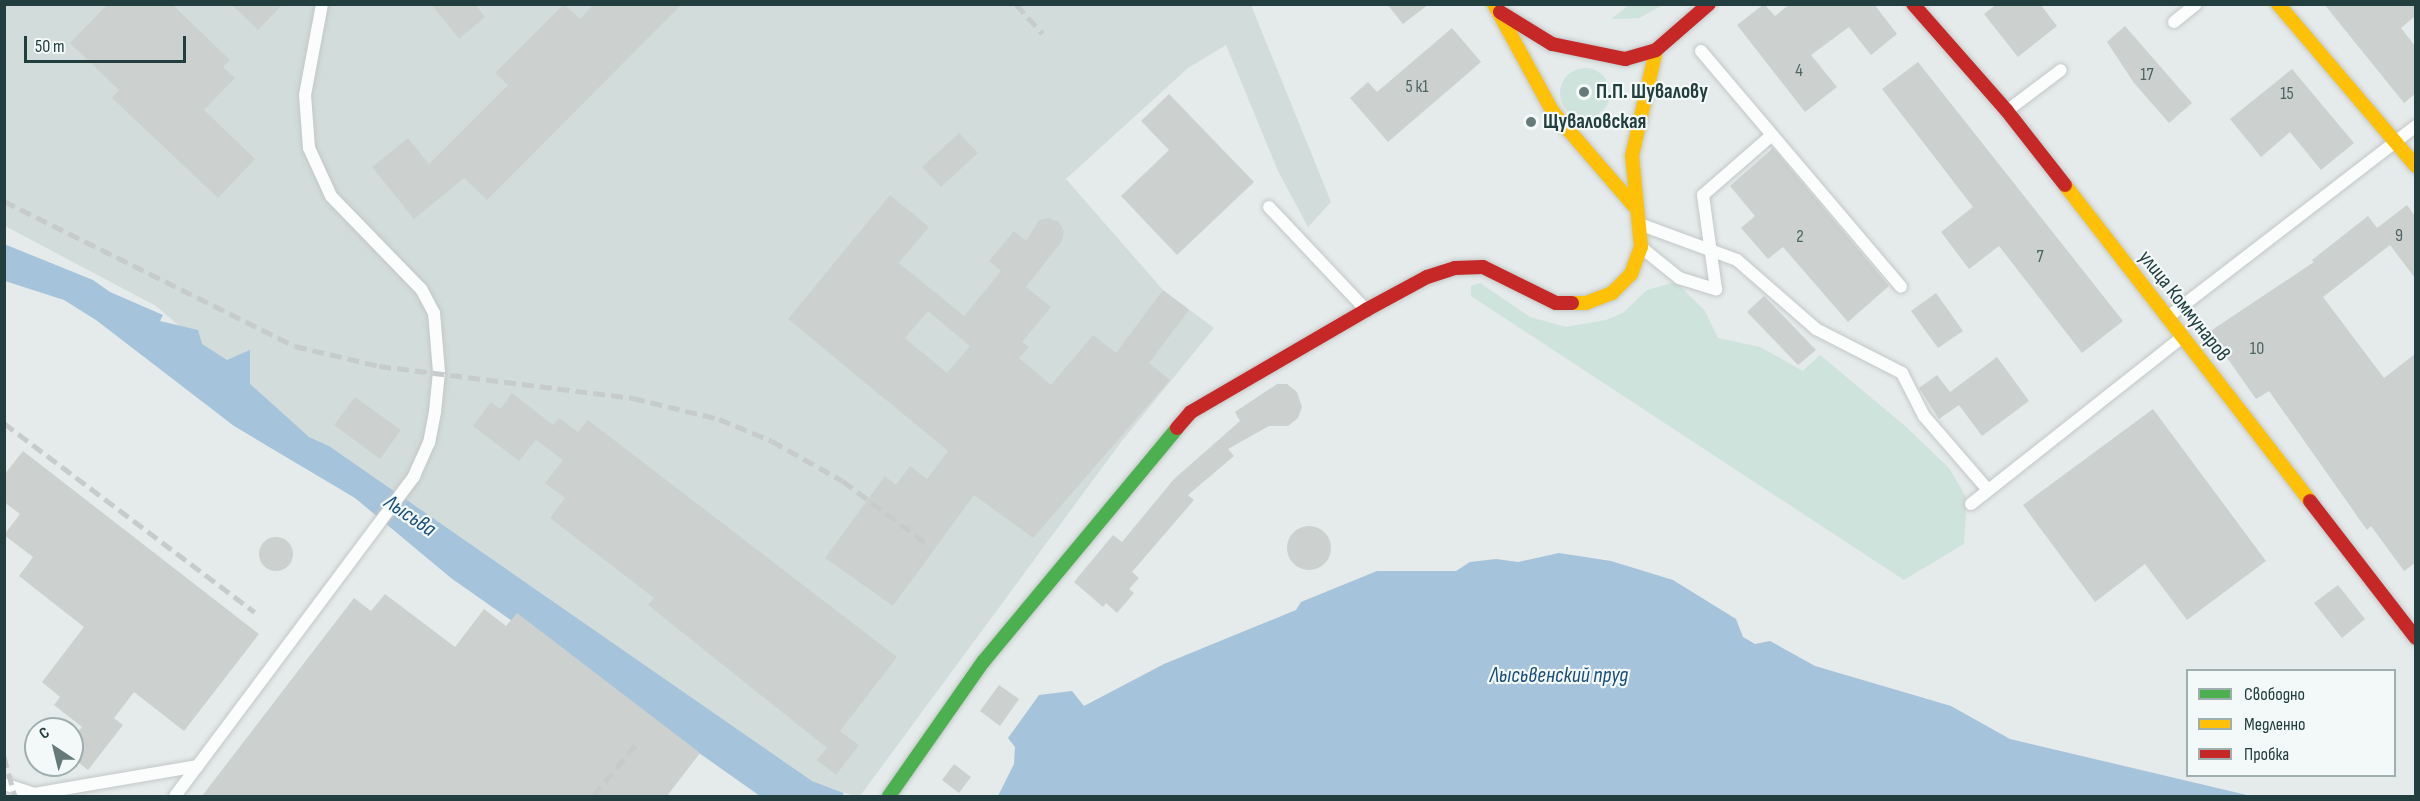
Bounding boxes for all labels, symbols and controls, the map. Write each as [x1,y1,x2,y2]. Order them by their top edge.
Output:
scale bar [27,24,189,62]
text: 50 m [35,36,65,57]
house number: 4 [1795,60,1803,82]
house number: 17 [2140,64,2154,86]
house number: 5 к1 [1405,76,1429,98]
place label: П.П. Шувалову [1596,79,1708,105]
house number: 15 [2280,83,2294,105]
marker: П.П. Шувалову [1577,85,1591,99]
place label: Щуваловская [1543,109,1646,135]
marker: Щуваловская [1524,115,1538,129]
house number: 9 [2395,225,2403,247]
house number: 2 [1796,226,1804,248]
street label: улица Коммунаров [2133,245,2235,367]
house number: 7 [2036,246,2044,268]
house number: 10 [2250,338,2264,360]
water label: Лысьва [379,489,441,543]
water label: Лысьвенский пруд [1490,663,1628,689]
legend [2186,669,2396,777]
text: Свободно [2244,684,2305,705]
text: Медленно [2244,714,2306,735]
north arrow [24,717,84,777]
text: С [36,723,53,744]
text: Пробка [2244,744,2289,765]

